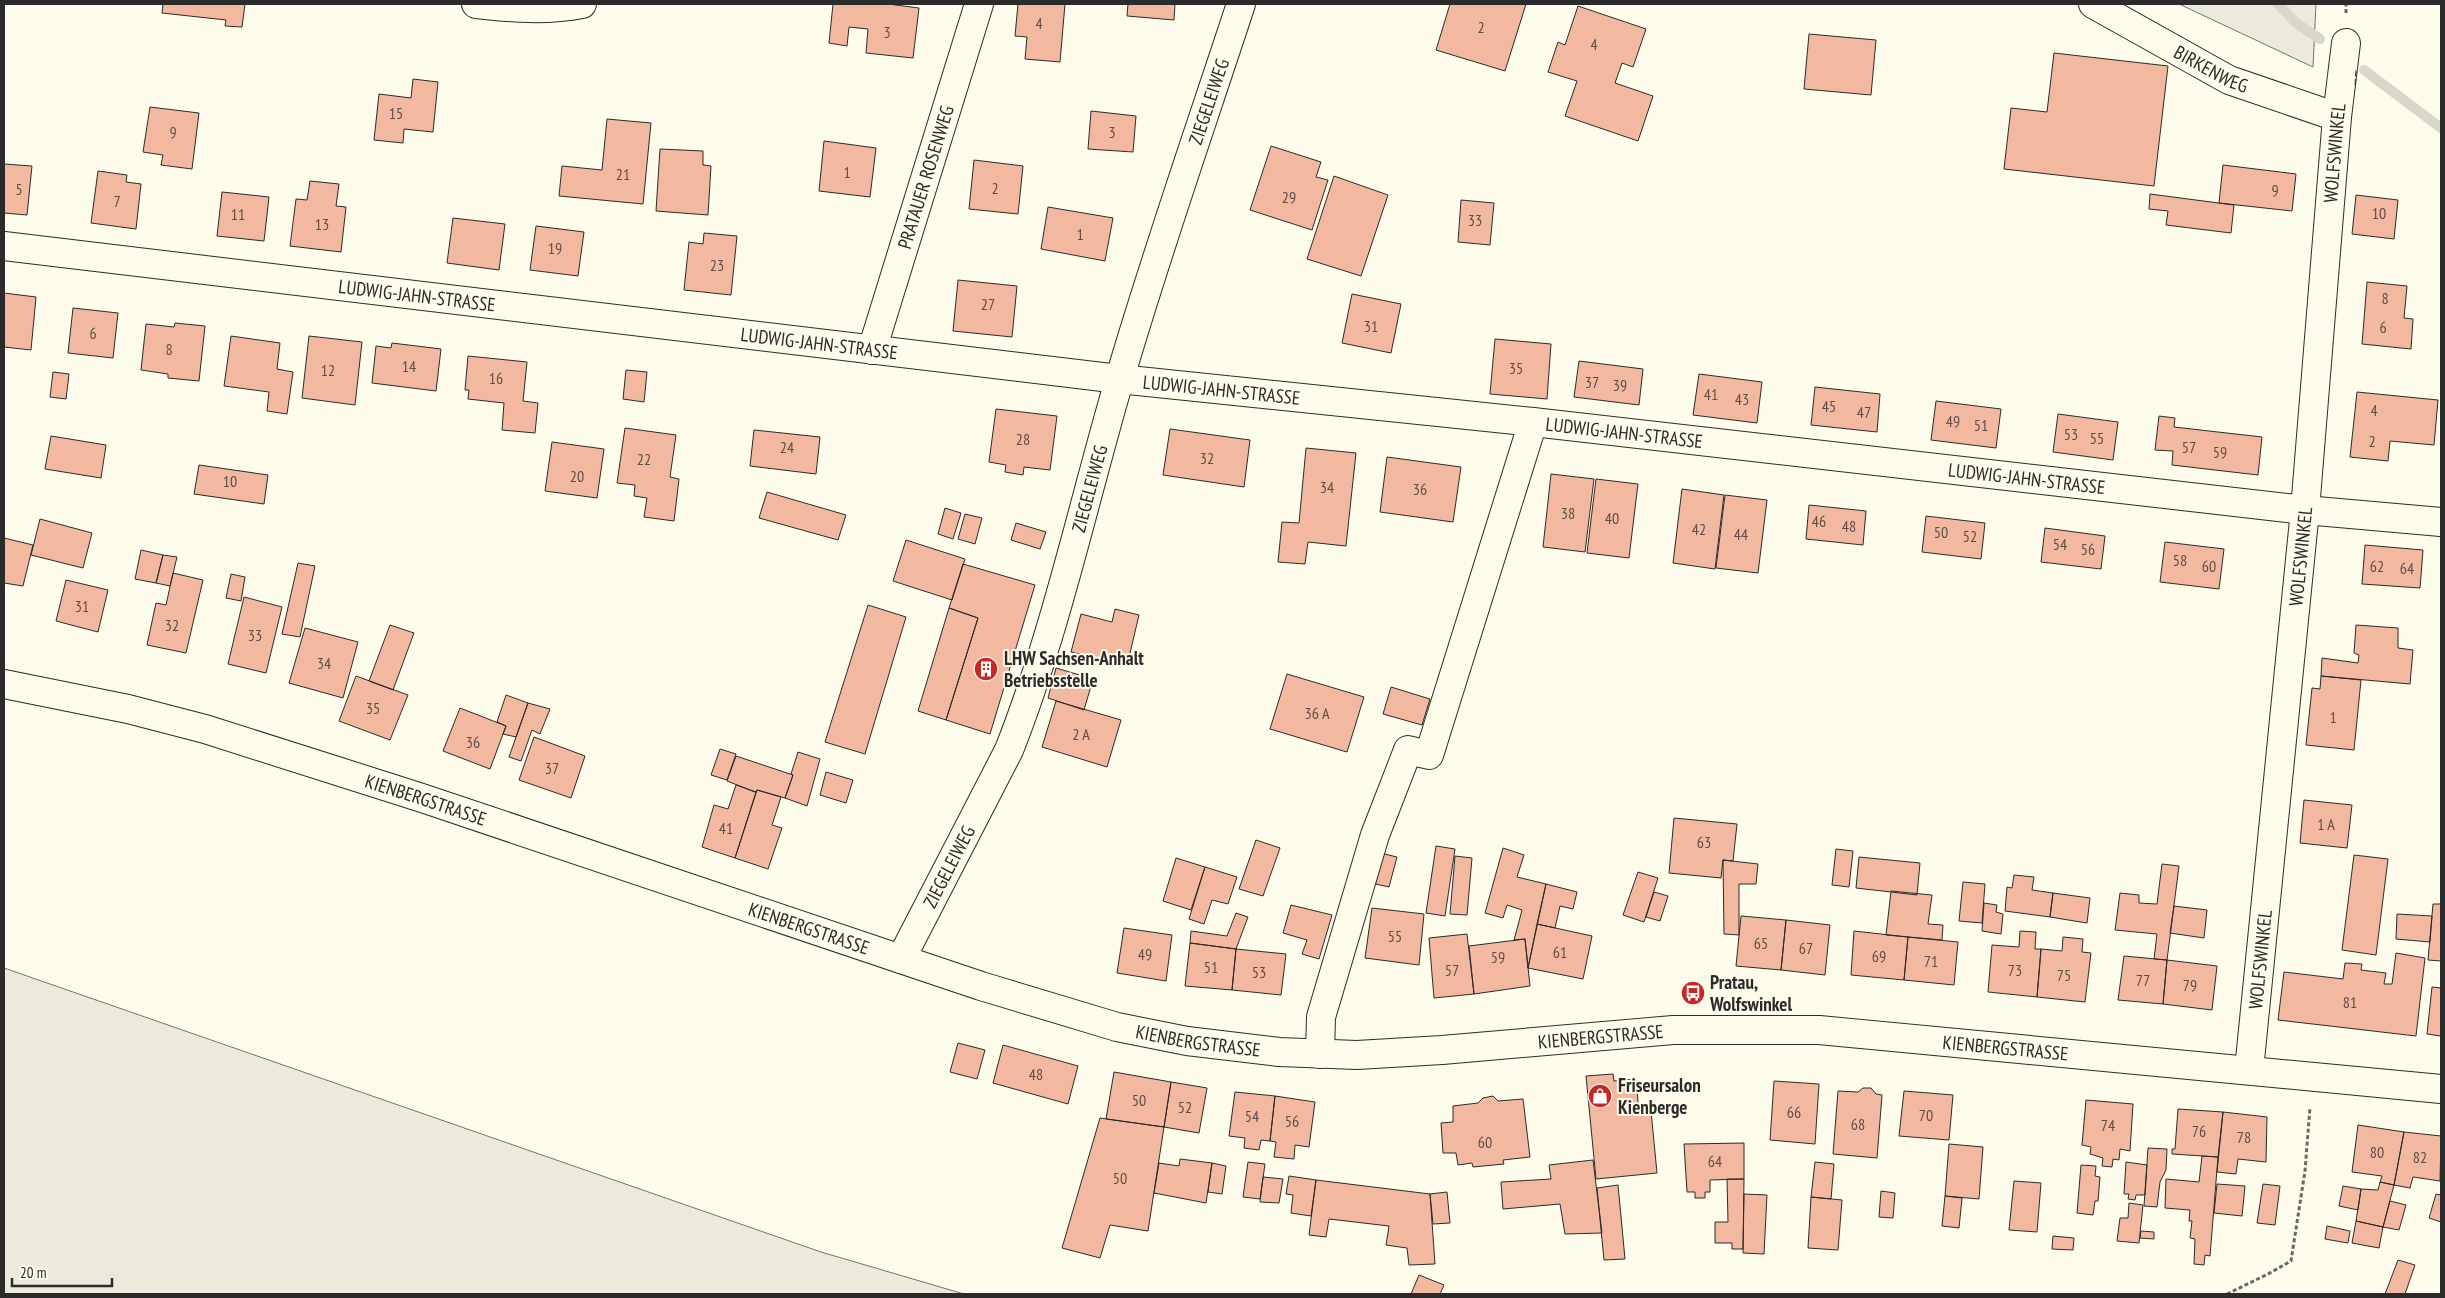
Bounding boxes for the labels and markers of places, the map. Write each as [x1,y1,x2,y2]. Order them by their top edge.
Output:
place label: LHW Sachsen-Anhalt Betriebsstelle [1004,646,1144,692]
building icon: LHW Sachsen-Anhalt Betriebsstelle [973,656,999,682]
place label: Pratau, Wolfswinkel [1709,970,1792,1016]
bus stop icon: Pratau, Wolfswinkel [1680,980,1706,1006]
place label: Friseursalon Kienberge [1618,1073,1701,1119]
shop icon: Friseursalon Kienberge [1587,1083,1613,1109]

